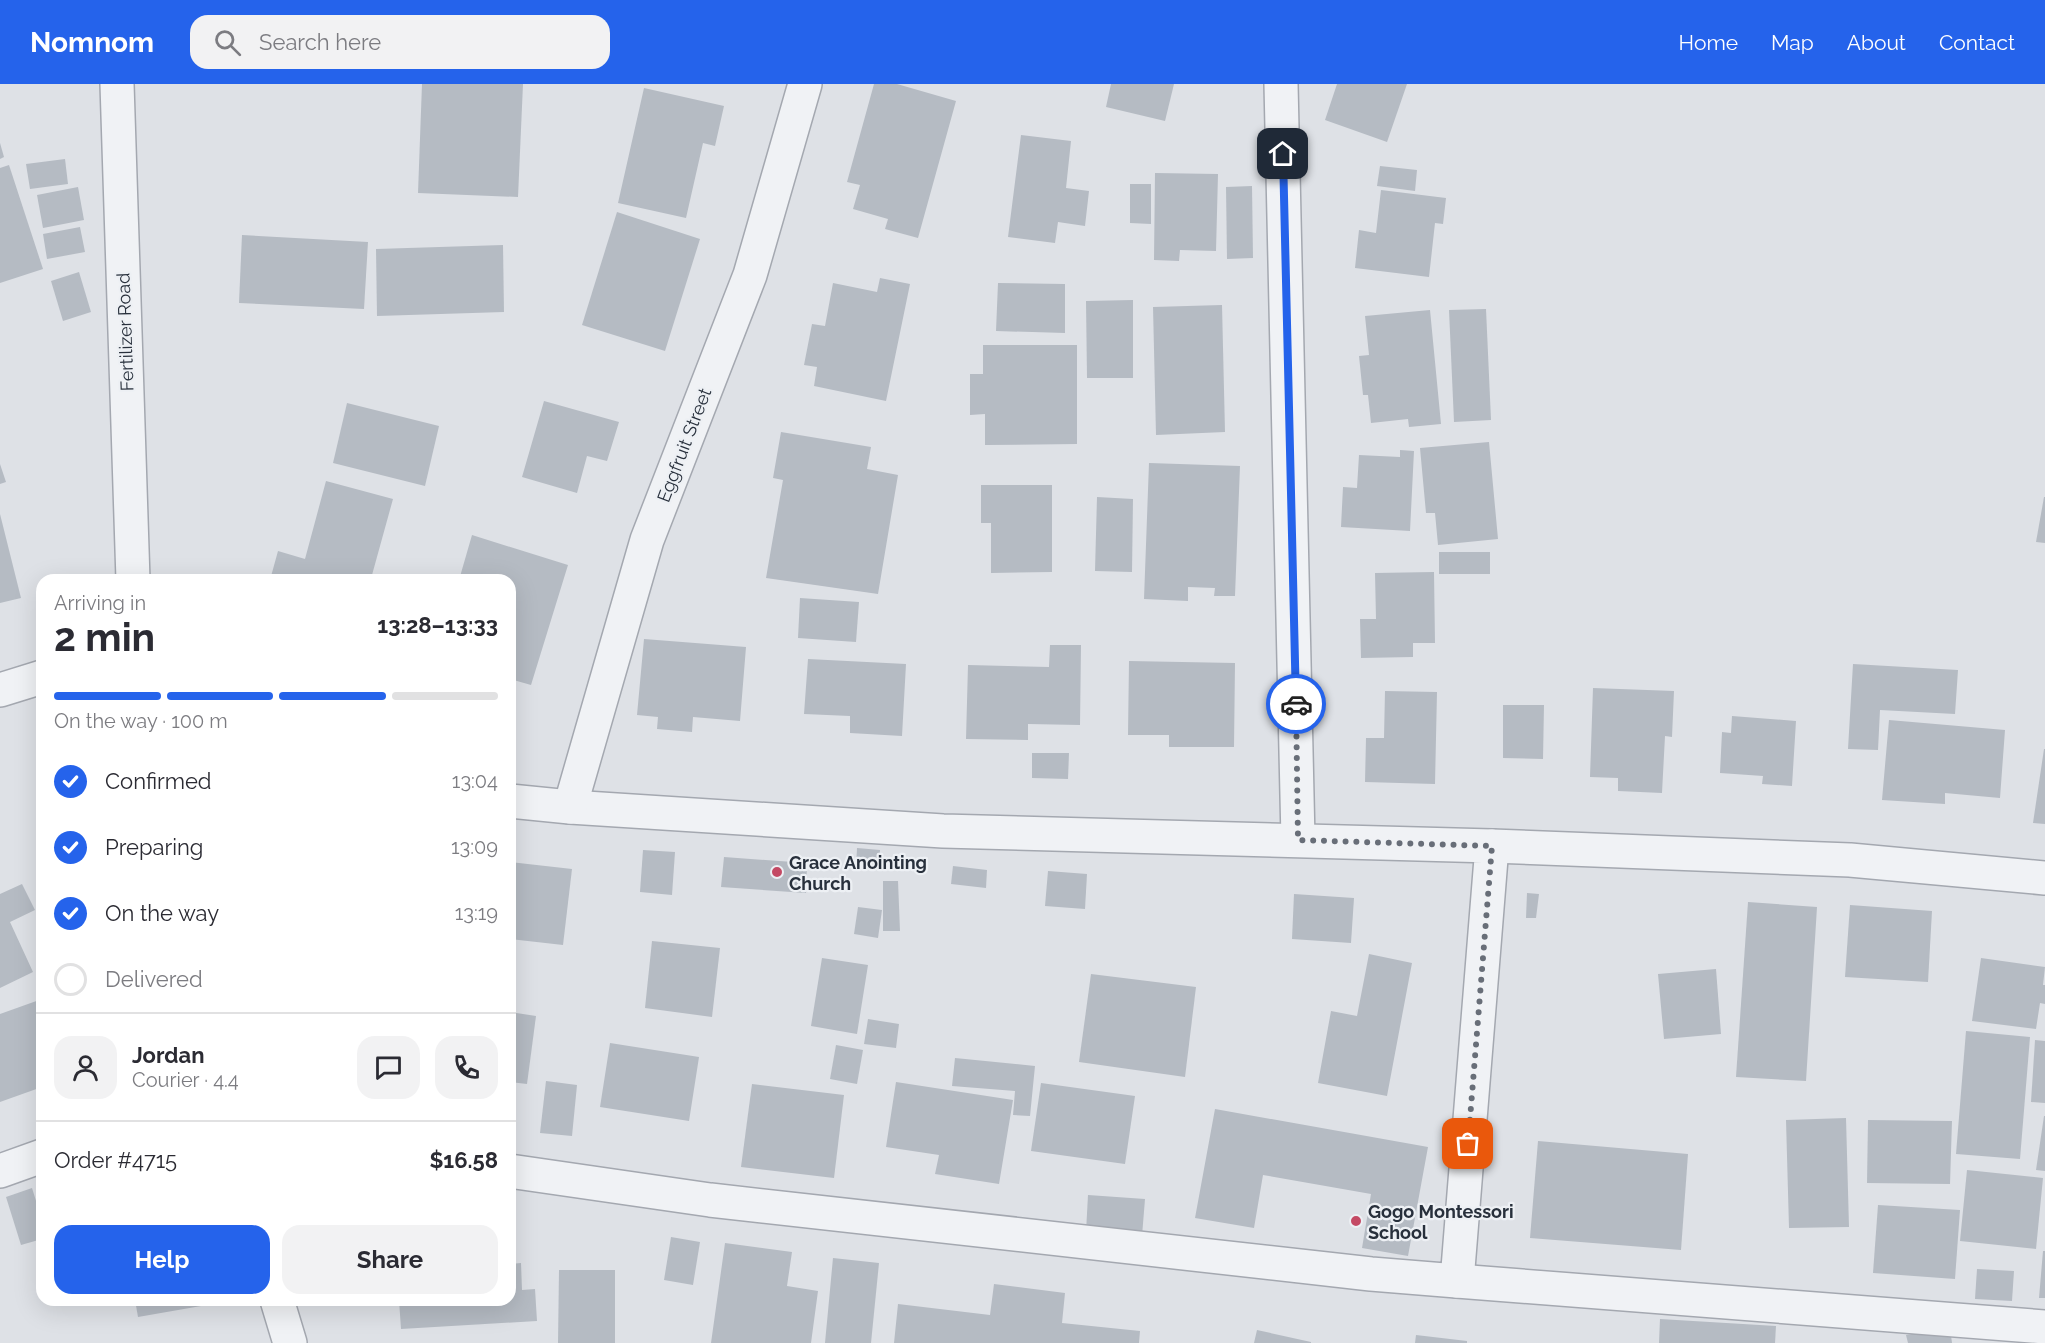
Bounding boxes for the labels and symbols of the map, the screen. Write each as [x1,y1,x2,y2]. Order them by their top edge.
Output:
pin [1257,128,1308,179]
street label: Fertilizer Road [112,272,138,392]
street label: Eggfruit Street [653,385,715,505]
courier [1266,674,1326,734]
place label: Grace Anointing Church [789,852,927,894]
marker: Grace Anointing Church [770,865,784,879]
pin [1442,1118,1493,1169]
place label: Gogo Montessori School [1368,1201,1514,1243]
marker: Gogo Montessori School [1349,1214,1363,1228]

